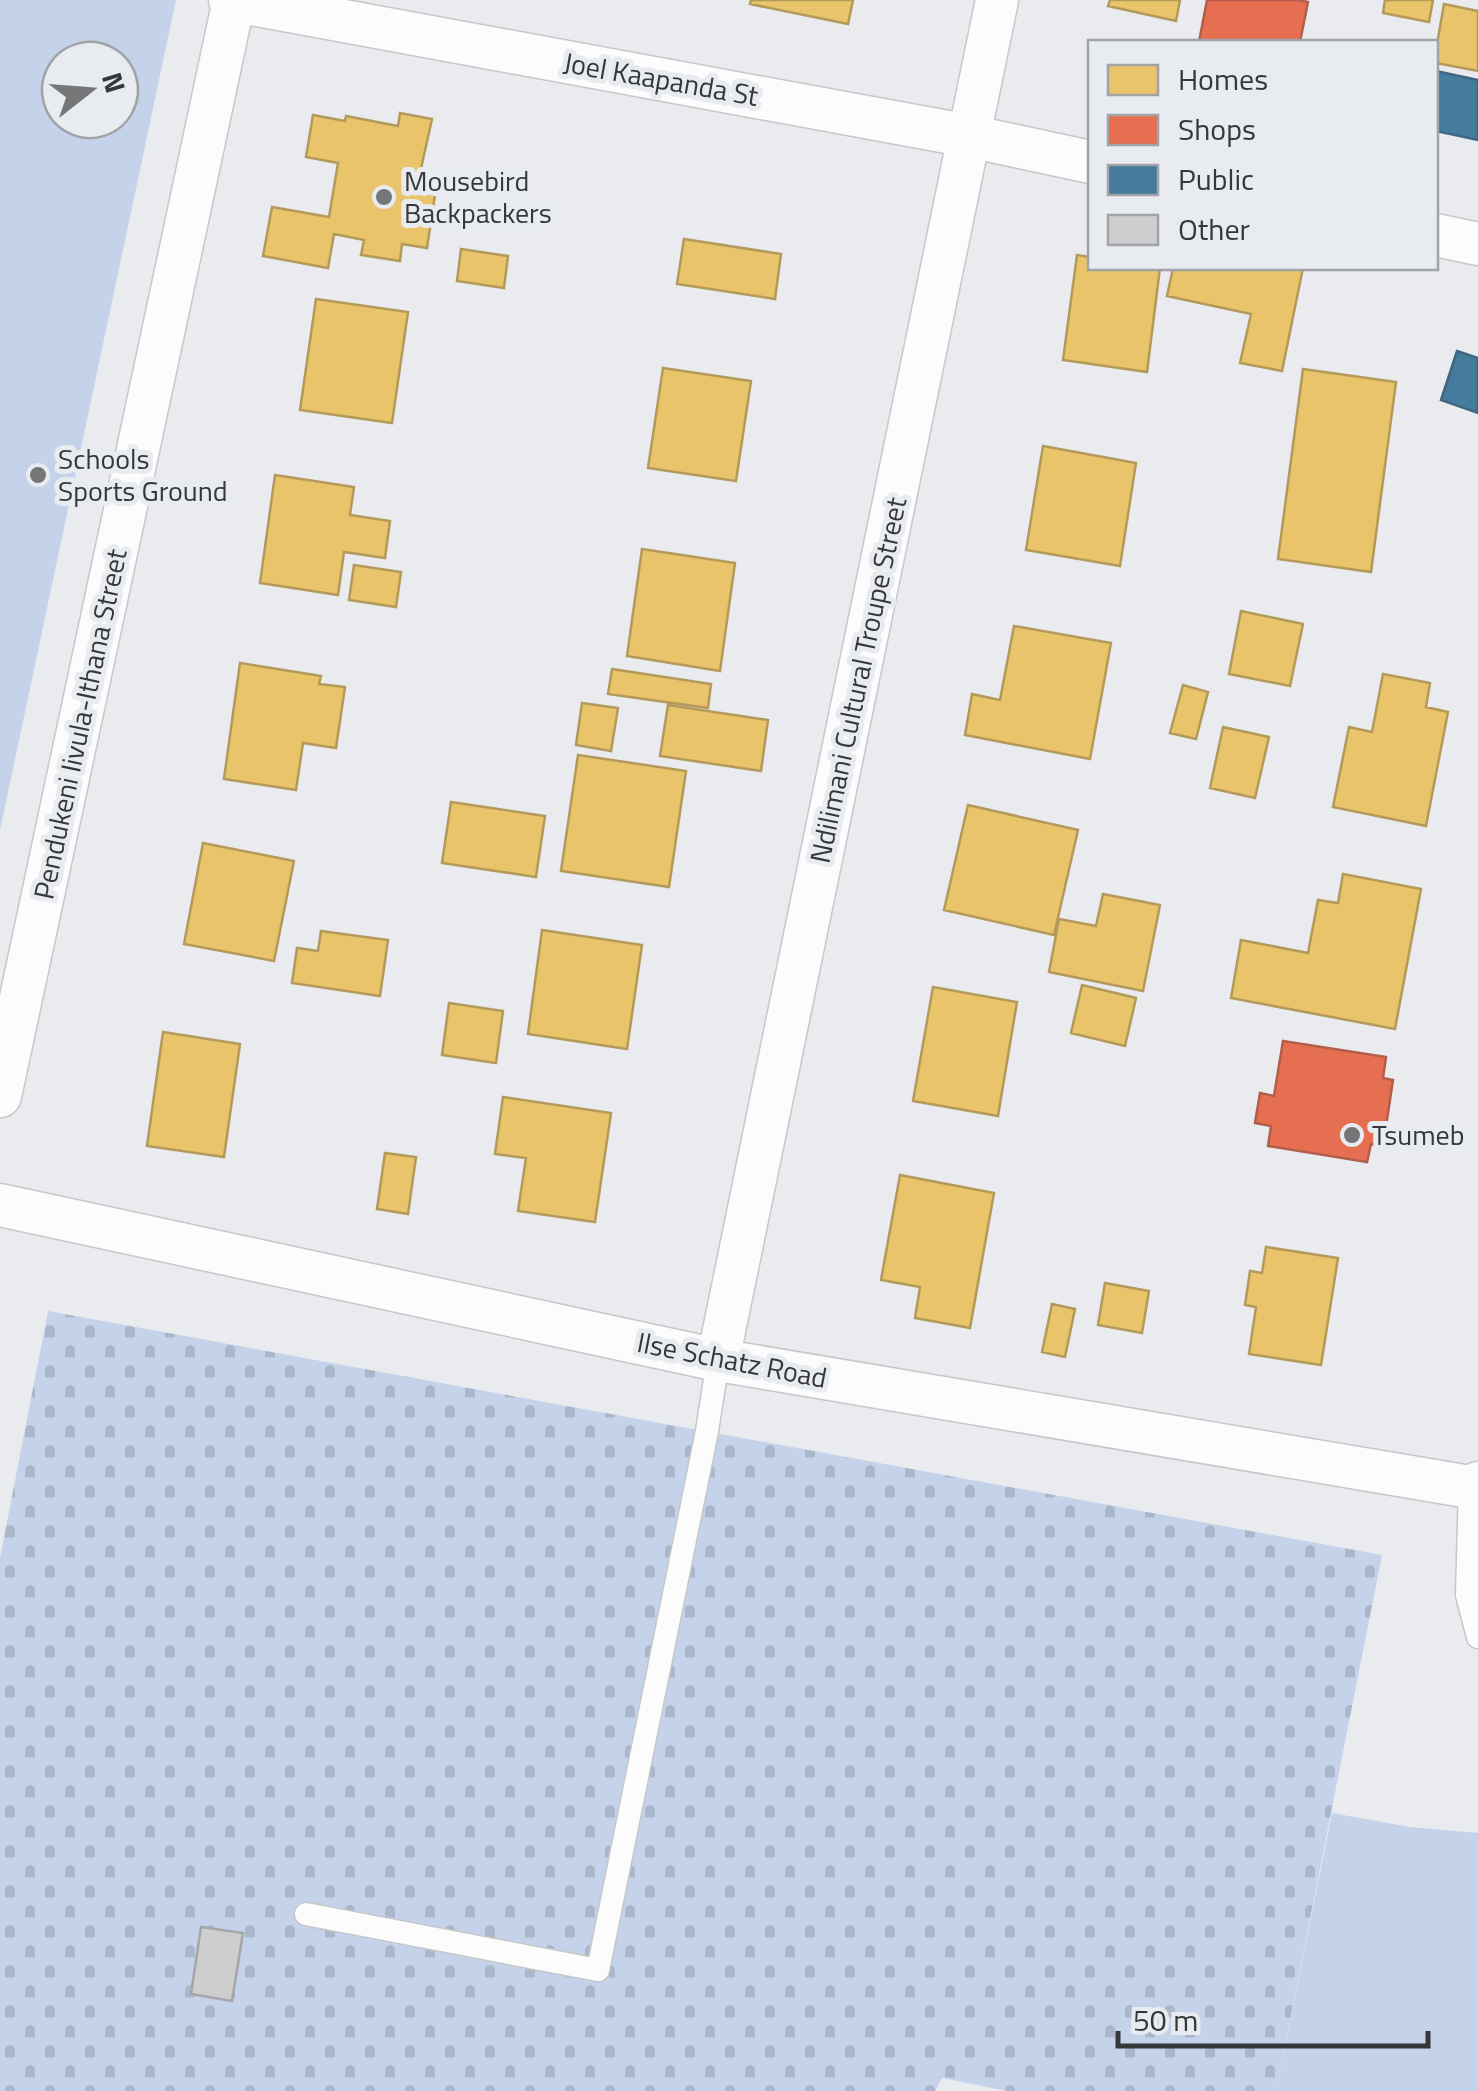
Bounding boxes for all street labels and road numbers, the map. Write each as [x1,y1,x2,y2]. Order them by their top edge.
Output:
street label: Joel Kaapanda St [560,40,762,117]
street label: Ndilimani Cultural Troupe Street [798,493,917,867]
street label: Pendukeni Iivula-Ithana Street [21,545,138,903]
street label: Ilse Schatz Road [634,1320,831,1399]

